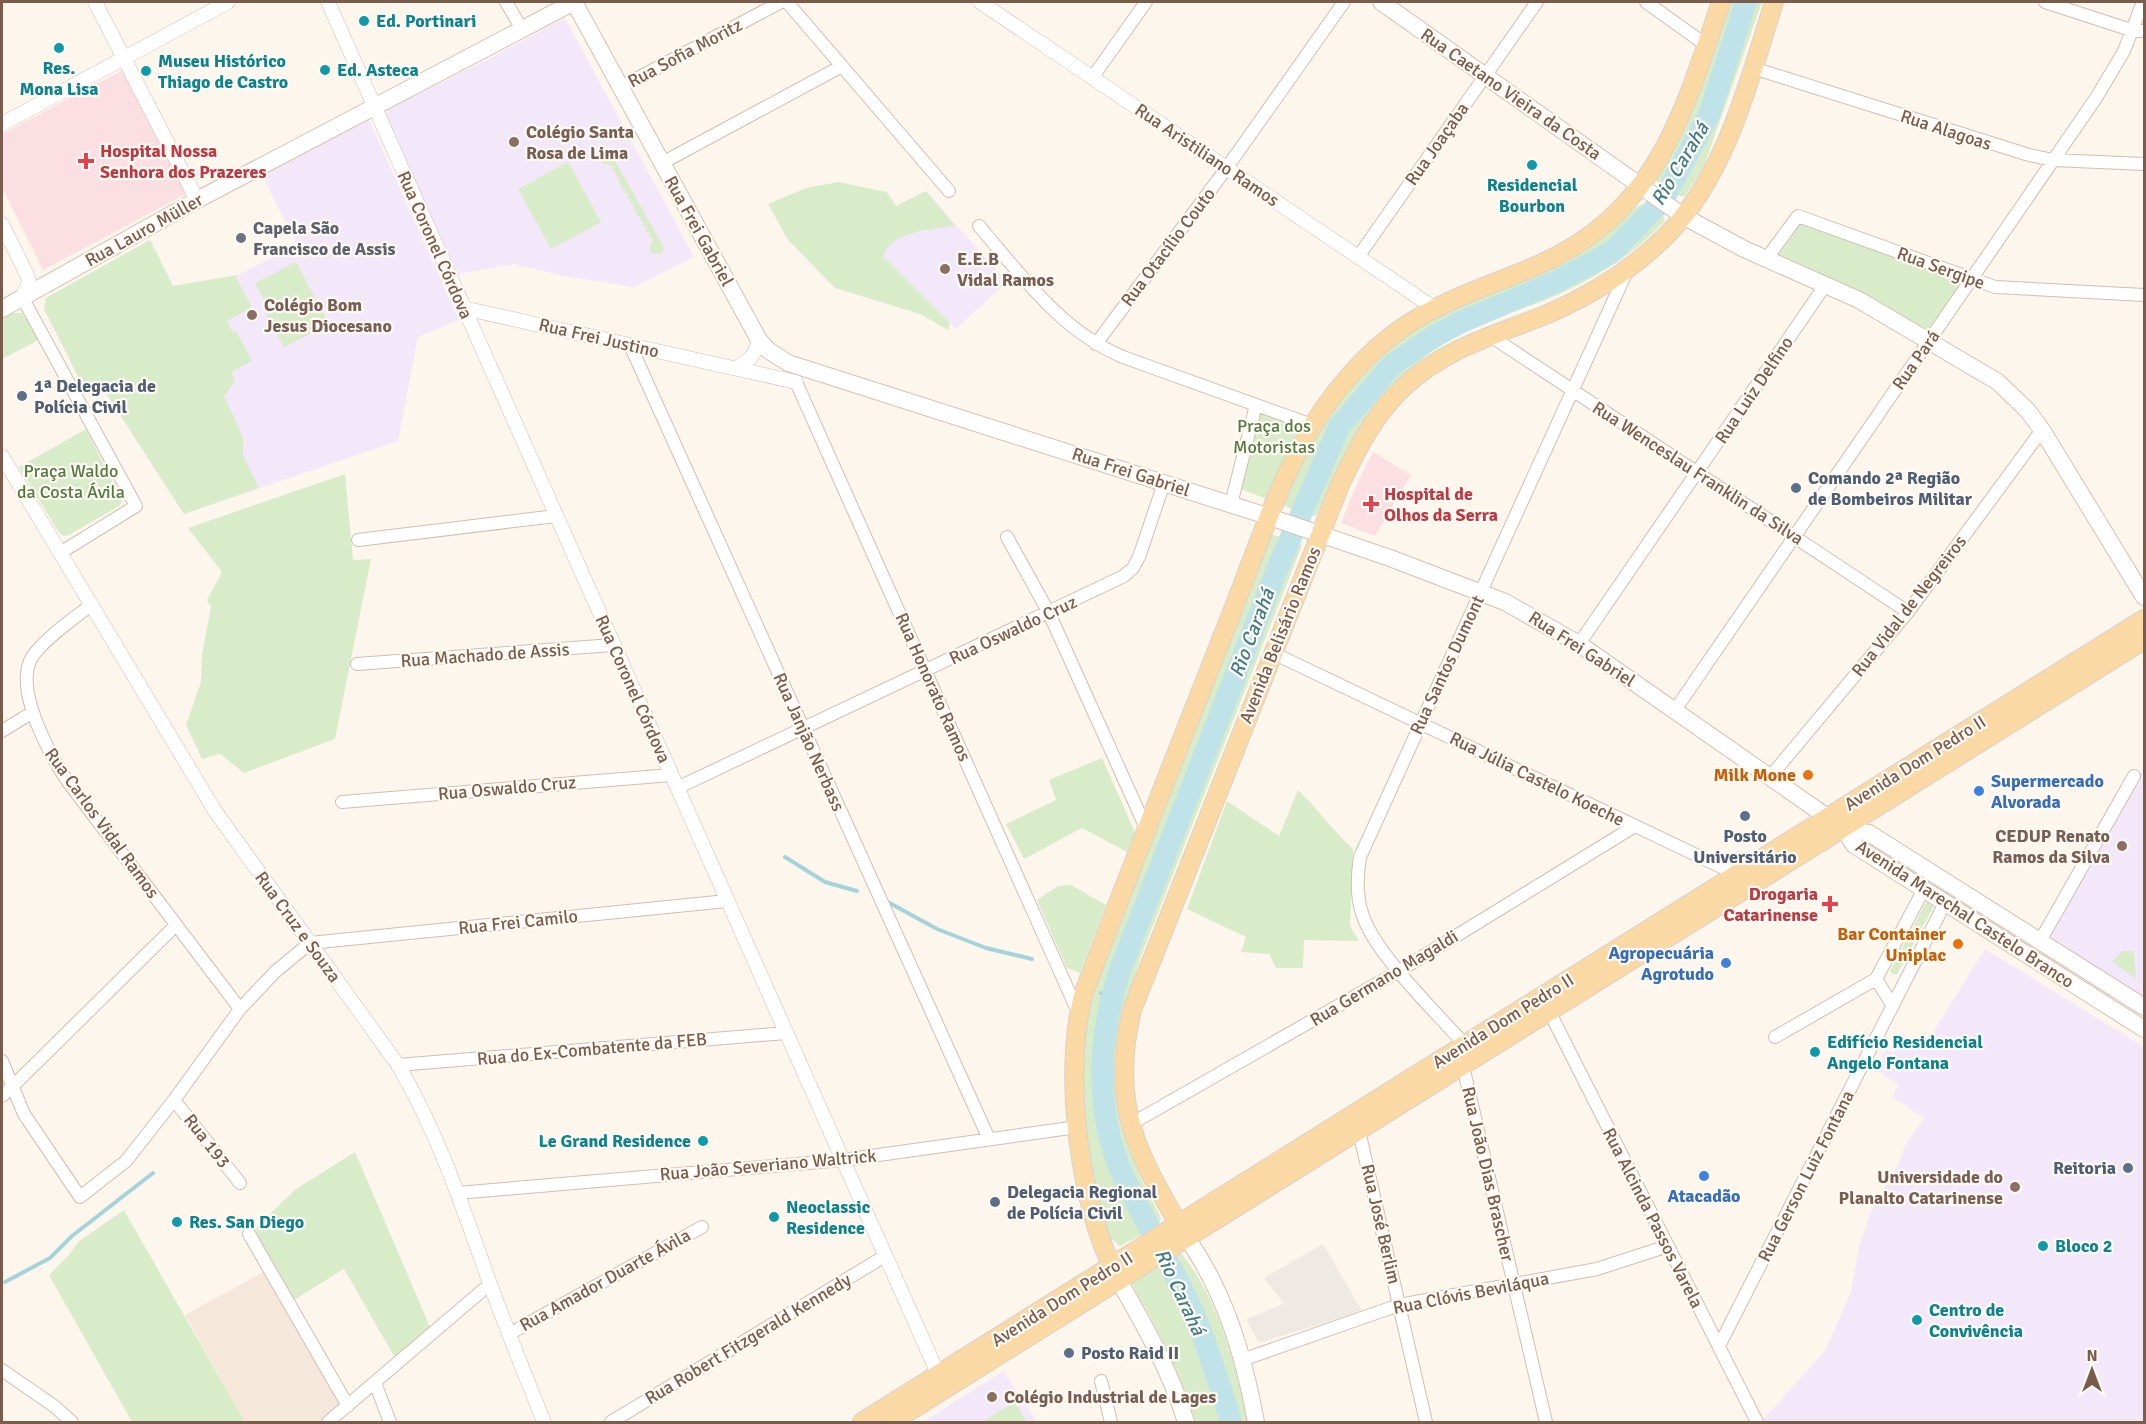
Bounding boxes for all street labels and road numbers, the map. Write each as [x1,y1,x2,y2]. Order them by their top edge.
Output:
street label: Rua Sofia Moritz [624,14,746,92]
street label: Rua Caetano Vieira da Costa [1416,23,1606,165]
street label: Rua Joaçaba [1400,98,1474,190]
street label: Rua Aristiliano Ramos [1131,99,1283,211]
street label: Rua Alagoas [1898,105,1994,155]
street label: Rua Coronel Córdova [392,168,478,322]
street label: Rua Frei Gabriel [660,172,738,290]
street label: Rua Otacílio Couto [1116,183,1220,311]
street label: Rua Lauro Müller [81,188,207,271]
street label: Rua Sergipe [1894,242,1988,294]
street label: Rua Frei Justino [537,313,661,363]
street label: Rua Pará [1888,326,1944,394]
street label: Rua Luiz Delfino [1710,332,1798,448]
street label: Rua Wenceslau Franklin da Silva [1588,396,1808,550]
street label: Rua Frei Gabriel [1069,443,1193,501]
street label: Rua Vidal de Negreiros [1847,531,1971,681]
street label: Avenida Belisário Ramos [1234,543,1326,727]
street label: Rua Oswaldo Cruz [946,591,1080,669]
street label: Rua Santos Dumont [1405,592,1489,738]
street label: Rua Frei Gabriel [1525,606,1639,692]
street label: Rua Honorato Ramos [890,609,976,765]
street label: Rua Coronel Córdova [590,612,676,766]
street label: Rua Machado de Assis [400,638,570,672]
street label: Rua Janjão Nerbass [769,669,850,815]
street label: Avenida Dom Pedro II [1840,711,1990,815]
street label: Rua Júlia Castelo Koeche [1446,727,1628,831]
street label: Rua Carlos Vidal Ramos [40,743,164,903]
street label: Rua Oswaldo Cruz [437,771,577,805]
street label: Avenida Marechal Castelo Branco [1852,835,2078,993]
street label: Rua Cruz e Souza [250,867,346,987]
street label: Rua Frei Camilo [457,905,579,939]
street label: Rua Germano Magaldi [1306,925,1462,1031]
street label: Avenida Dom Pedro II [1428,969,1578,1073]
street label: Rua do Ex-Combatente da FEB [476,1028,708,1070]
street label: Rua João Dias Brascher [1457,1084,1519,1264]
street label: Rua Gerson Luiz Fontana [1753,1087,1859,1265]
street label: Rua 193 [179,1110,235,1172]
street label: Rua Alcinda Passos Varela [1598,1124,1708,1312]
street label: Rua João Severiano Waltrick [659,1145,877,1185]
street label: Rua José Berlim [1356,1162,1406,1286]
street label: Rua Amador Duarte Ávila [516,1224,694,1336]
street label: Avenida Dom Pedro II [987,1247,1137,1351]
street label: Rua Clóvis Beviláqua [1391,1267,1551,1319]
street label: Rua Robert Fitzgerald Kennedy [641,1268,856,1409]

